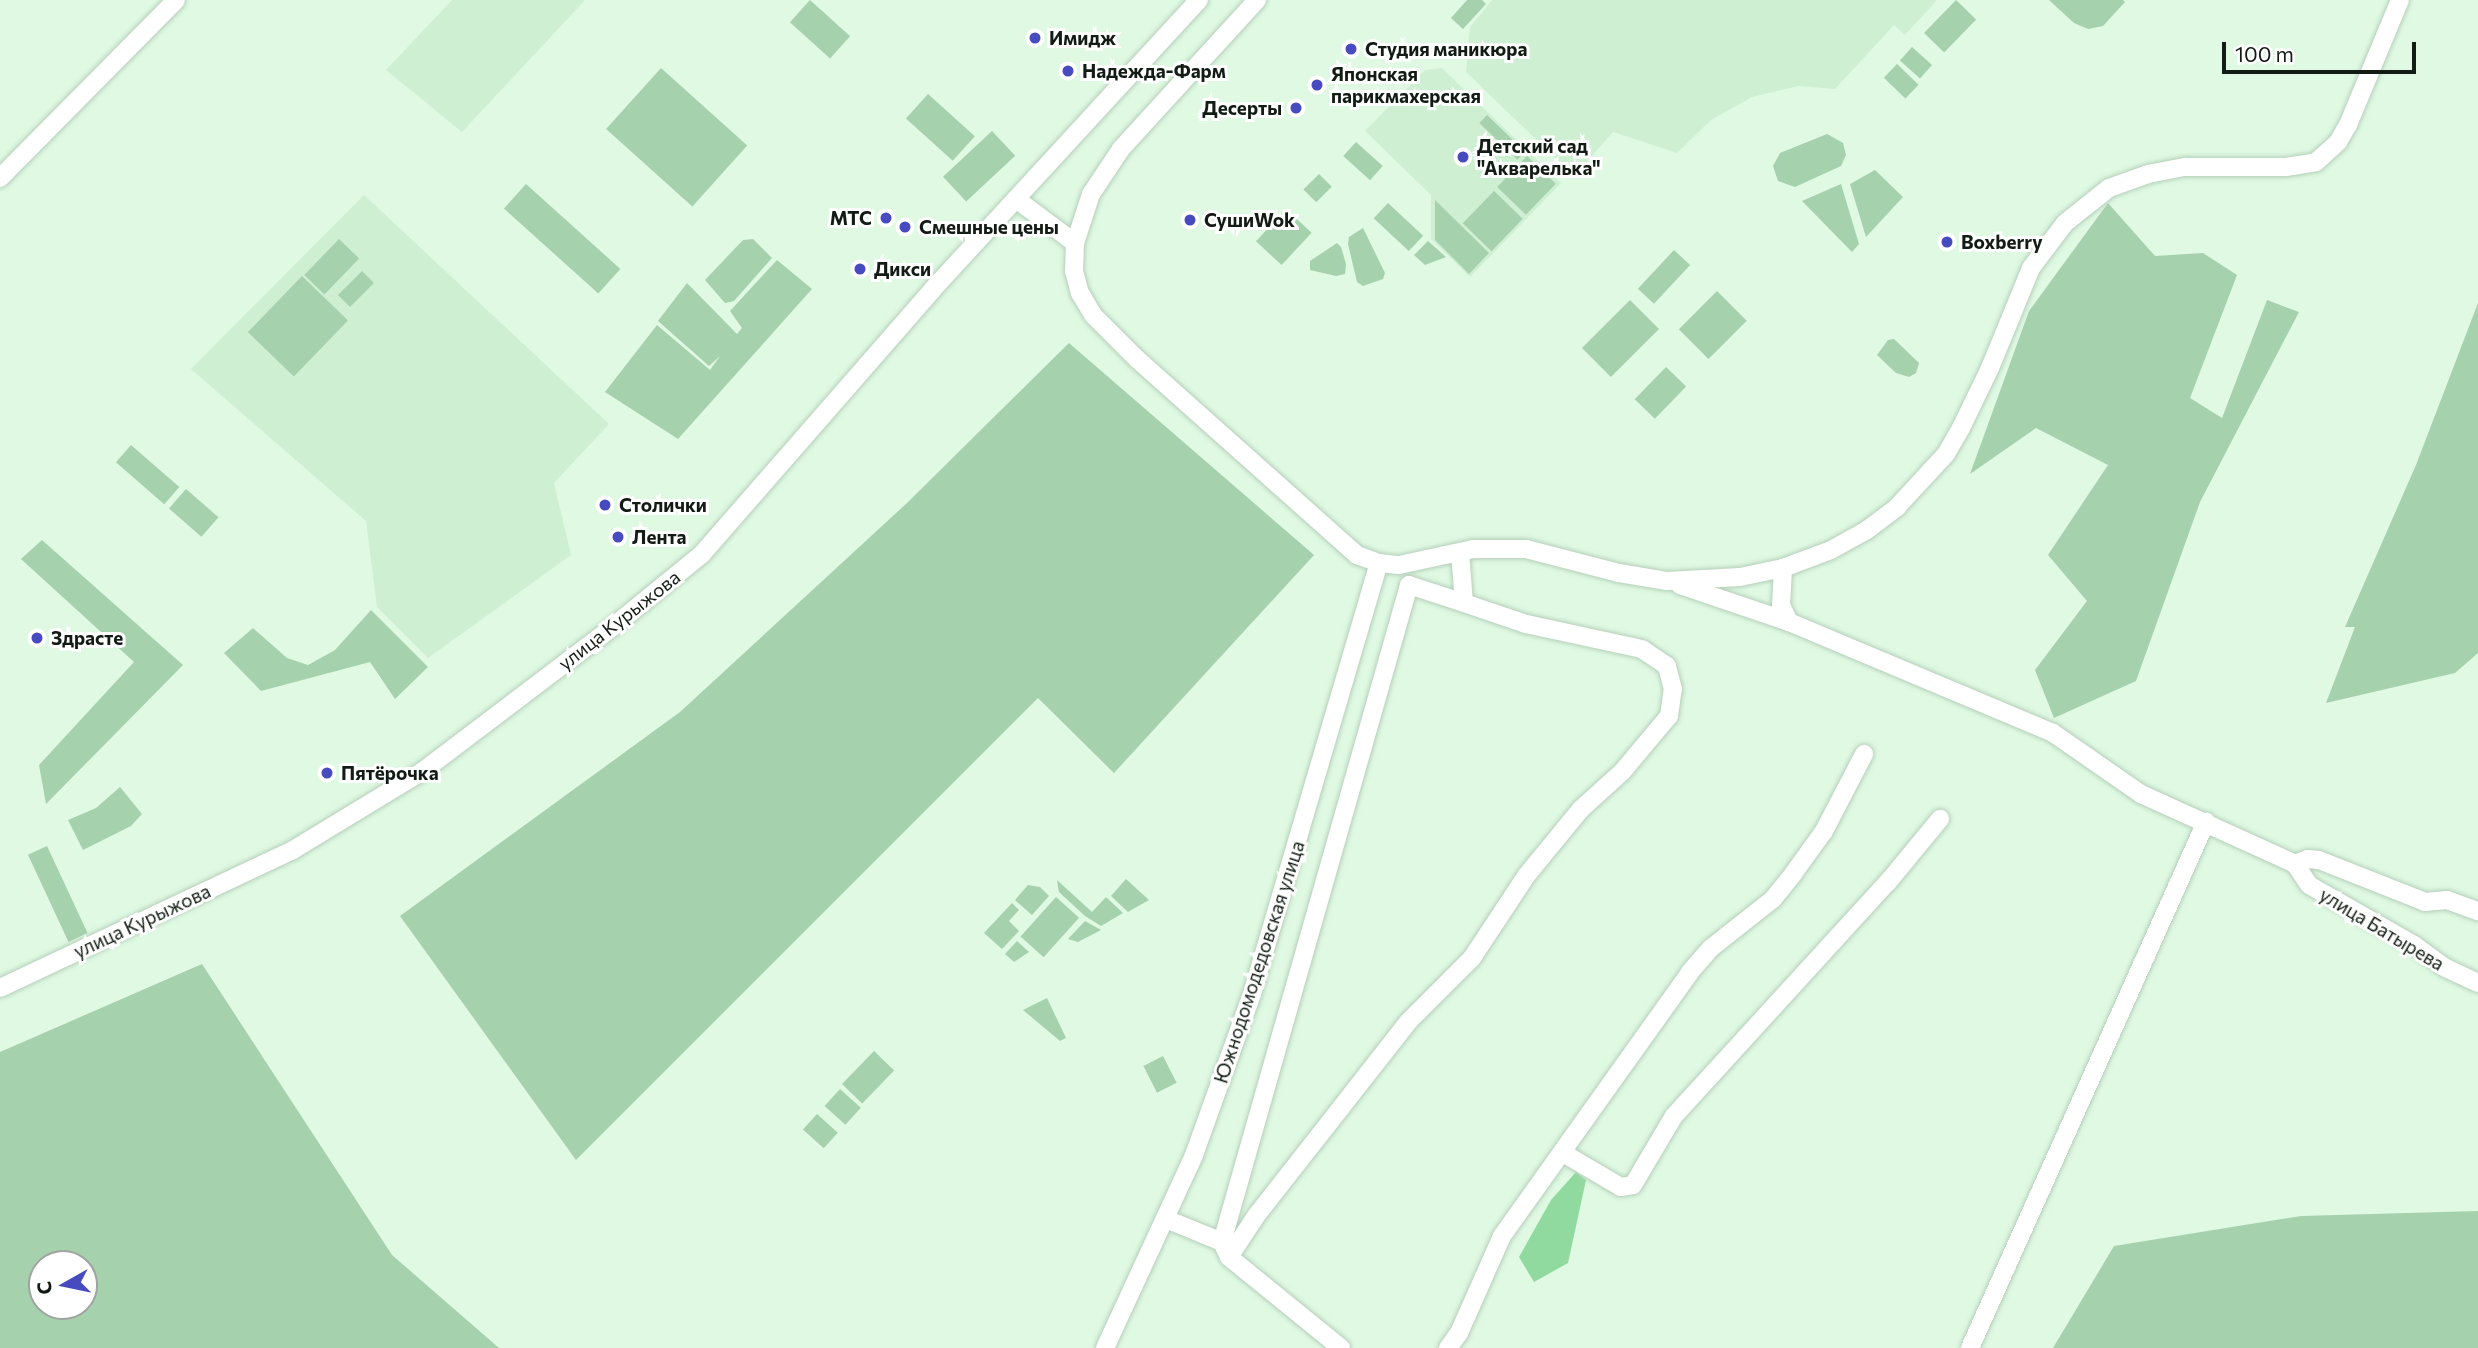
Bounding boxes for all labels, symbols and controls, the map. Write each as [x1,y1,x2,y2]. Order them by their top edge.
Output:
place label: Имидж [1049,27,1116,49]
scale bar [2226,28,2420,72]
marker: Имидж [1027,30,1043,46]
place label: Студия маникюра [1365,38,1527,60]
marker: Студия маникюра [1343,41,1359,57]
text: 100 m [2235,41,2294,66]
place label: Надежда-Фарм [1082,60,1226,82]
marker: Надежда-Фарм [1060,63,1076,79]
place label: Японская парикмахерская [1331,63,1481,107]
marker: Японская парикмахерская [1309,77,1325,93]
place label: Десерты [1202,97,1282,119]
marker: Десерты [1288,100,1304,116]
place label: Детский сад "Акварелька" [1477,135,1601,179]
marker: Детский сад "Акварелька" [1455,149,1471,165]
place label: МТС [830,207,872,229]
place label: СушиWok [1204,209,1295,231]
marker: МТС [878,210,894,226]
marker: СушиWok [1182,212,1198,228]
place label: Смешные цены [919,216,1059,238]
marker: Смешные цены [897,219,913,235]
place label: Boxberry [1961,231,2043,253]
marker: Boxberry [1939,234,1955,250]
place label: Дикси [874,258,931,280]
marker: Дикси [852,261,868,277]
place label: Столички [619,494,707,516]
marker: Столички [597,497,613,513]
place label: Лента [632,526,686,548]
marker: Лента [610,529,626,545]
street label: улица Курыжова [554,565,684,675]
place label: Здрасте [51,627,123,649]
marker: Здрасте [29,630,45,646]
place label: Пятёрочка [341,762,439,784]
marker: Пятёрочка [319,765,335,781]
street label: Южнодомодедовская улица [1209,838,1309,1086]
street label: улица Курыжова [70,879,214,963]
street label: улица Батырева [2316,883,2448,975]
north arrow [28,1250,98,1320]
text: С [31,1280,56,1296]

